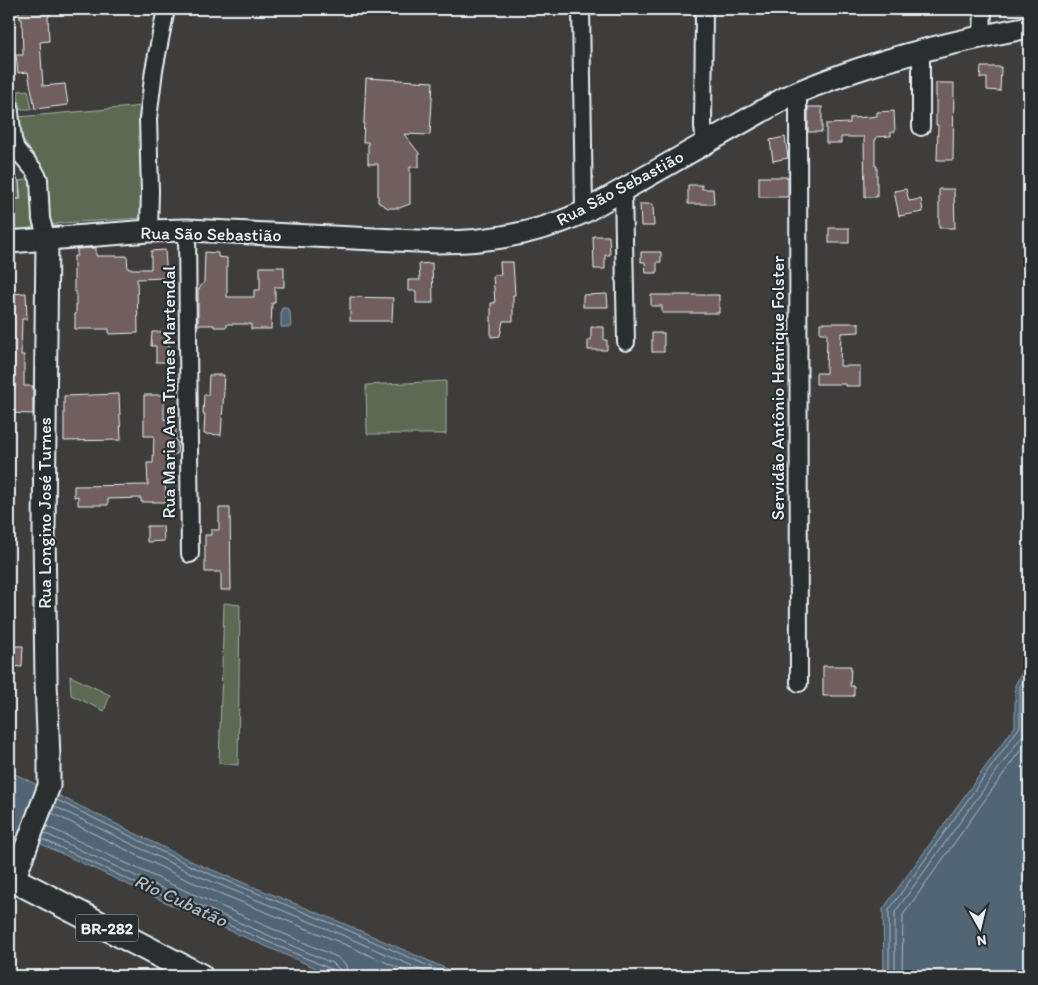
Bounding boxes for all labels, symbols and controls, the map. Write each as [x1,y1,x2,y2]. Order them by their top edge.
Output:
street label: Rua São Sebastião [552,145,688,231]
street label: Rua São Sebastião [140,222,282,246]
street label: Servidão Antônio Henrique Folster [767,255,789,520]
street label: Rua Maria Ana Turnes Martendal [158,266,180,518]
street label: Rua Longino José Turnes [34,417,56,609]
water label: Rio Cubatão [131,869,232,932]
north arrow [956,902,1006,952]
road number: BR-282 [76,914,138,941]
text: N [976,931,988,949]

